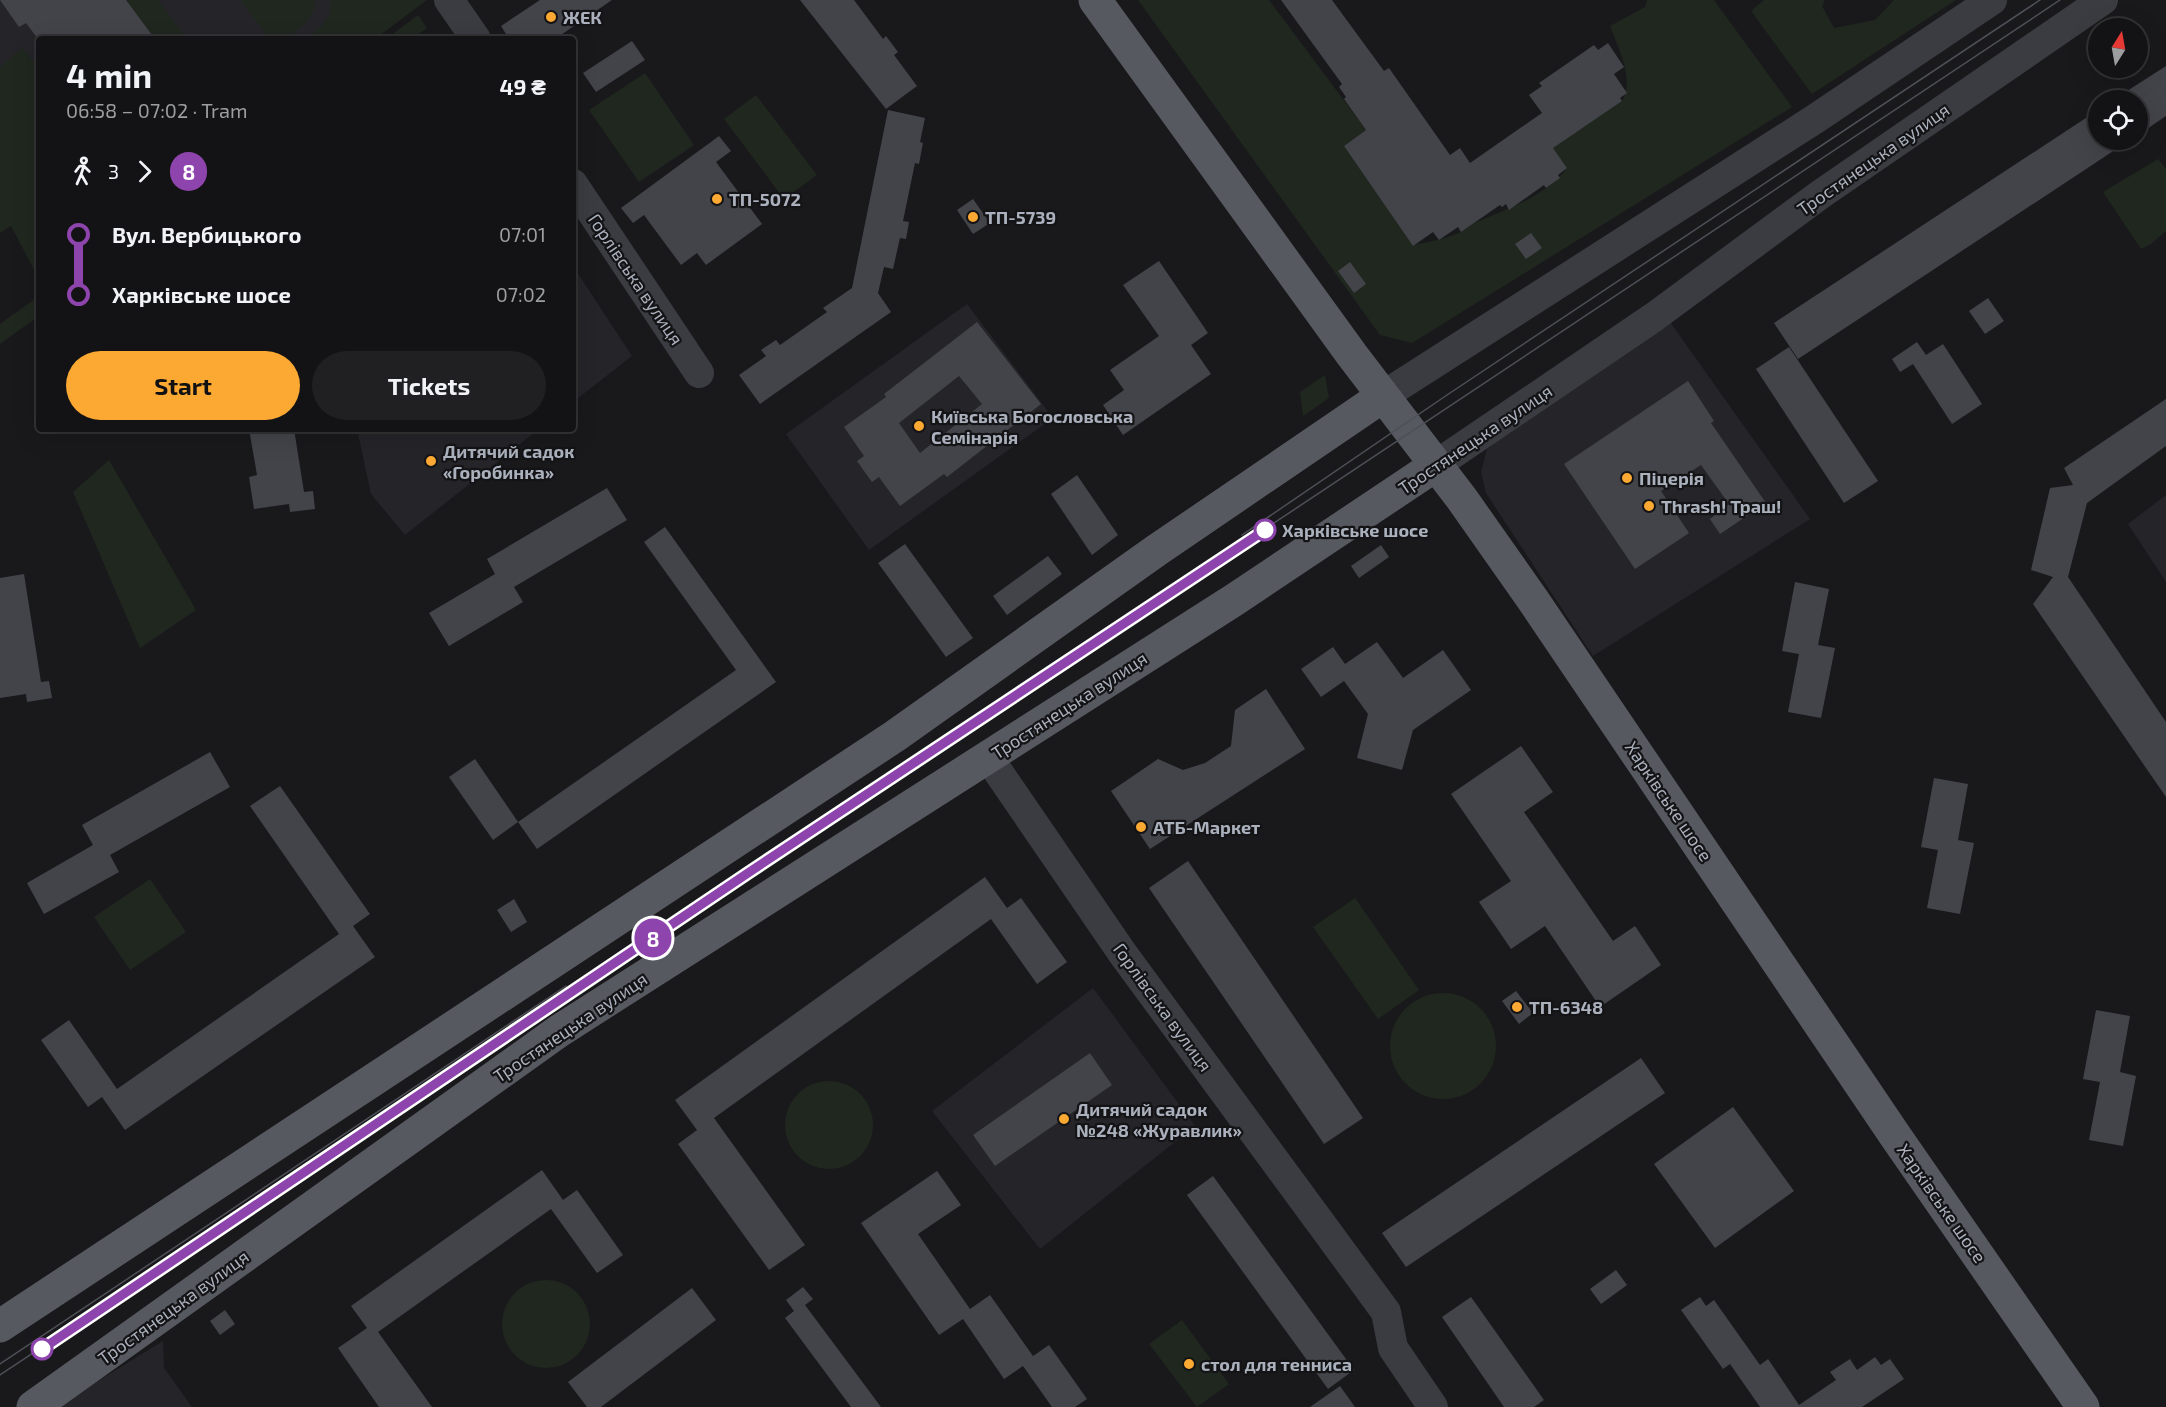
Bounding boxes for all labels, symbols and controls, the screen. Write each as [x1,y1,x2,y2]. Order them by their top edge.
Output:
place label: ЖЕК [563,6,602,28]
marker: ЖЕК [544,10,558,24]
north arrow [2088,18,2148,78]
map controls [2088,18,2148,150]
text: 4 min [66,55,152,95]
text: 49 ₴ [500,73,546,99]
button: locate [2088,90,2148,150]
text: 06:58 – 07:02 · Tram [66,98,248,122]
street label: Тростянецька вулиця [1793,98,1953,220]
icon: walk [66,155,99,188]
icon: forward [128,155,161,188]
text: 3 [108,159,119,183]
text: 8 [182,159,195,184]
place label: ТП-5072 [729,188,801,210]
marker: ТП-5072 [710,192,724,206]
place label: ТП-5739 [985,206,1056,228]
street label: Горлівська вулиця [584,209,688,349]
marker: ТП-5739 [966,210,980,224]
text: Вул. Вербицького [112,221,302,247]
text: 07:01 [499,222,546,246]
text: Харківське шосе [112,281,291,307]
text: 07:02 [496,282,546,306]
button: Start [66,351,300,420]
button: Tickets [312,351,546,420]
street label: Тростянецька вулиця [1394,379,1556,499]
place label: Київська Богословська Семінарія [931,405,1133,448]
marker: Київська Богословська Семінарія [912,419,926,433]
place label: Дитячий садок «Горобинка» [443,440,574,483]
marker: Дитячий садок «Горобинка» [424,454,438,468]
place label: Піцерія [1639,467,1704,489]
marker: Піцерія [1620,471,1634,485]
place label: Thrash! Траш! [1661,495,1782,517]
marker: Thrash! Траш! [1642,499,1656,513]
marker: Харківське шосе [1254,519,1276,541]
place label: Харківське шосе [1282,519,1428,541]
street label: Тростянецька вулиця [987,647,1151,763]
street label: Харківське шосе [1621,737,1717,865]
place label: АТБ-Маркет [1153,816,1260,838]
marker: АТБ-Маркет [1134,820,1148,834]
line badge: 8 [634,918,672,958]
text: 8 [646,926,660,951]
street label: Горлівська вулиця [1109,938,1217,1076]
street label: Тростянецька вулиця [489,967,651,1087]
place label: ТП-6348 [1529,996,1603,1018]
marker: ТП-6348 [1510,1000,1524,1014]
place label: Дитячий садок №248 «Журавлик» [1076,1098,1242,1141]
marker: Дитячий садок №248 «Журавлик» [1057,1112,1071,1126]
street label: Харківське шосе [1893,1139,1991,1267]
street label: Тростянецька вулиця [93,1245,253,1369]
unlabelled marker [31,1338,53,1360]
place label: стол для тенниса [1201,1353,1352,1375]
marker: стол для тенниса [1182,1357,1196,1371]

